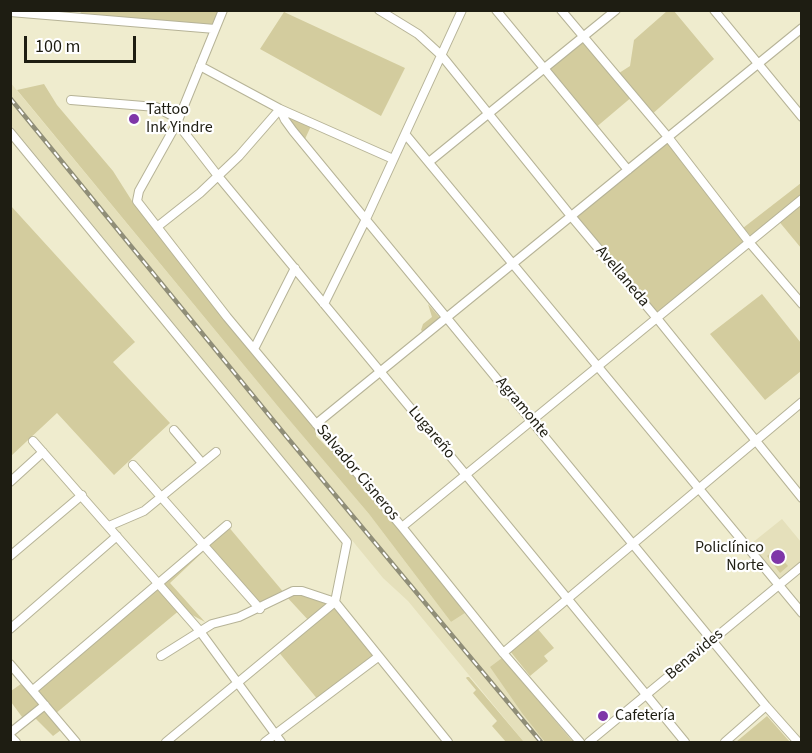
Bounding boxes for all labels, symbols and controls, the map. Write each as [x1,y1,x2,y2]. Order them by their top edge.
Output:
scale bar [27,24,140,62]
text: 100 m [35,34,80,59]
place label: Tattoo Ink Yindre [146,100,213,138]
marker: Tattoo Ink Yindre [127,112,141,126]
street label: Avellaneda [591,243,653,311]
street label: Agramonte [491,374,553,442]
street label: Lugareño [403,403,459,463]
street label: Salvador Cisneros [311,421,403,525]
place label: Policlínico Norte [695,538,764,576]
marker: Policlínico Norte [769,548,787,566]
street label: Benavides [662,625,728,685]
place label: Cafetería [615,706,675,726]
marker: Cafetería [596,709,610,723]

